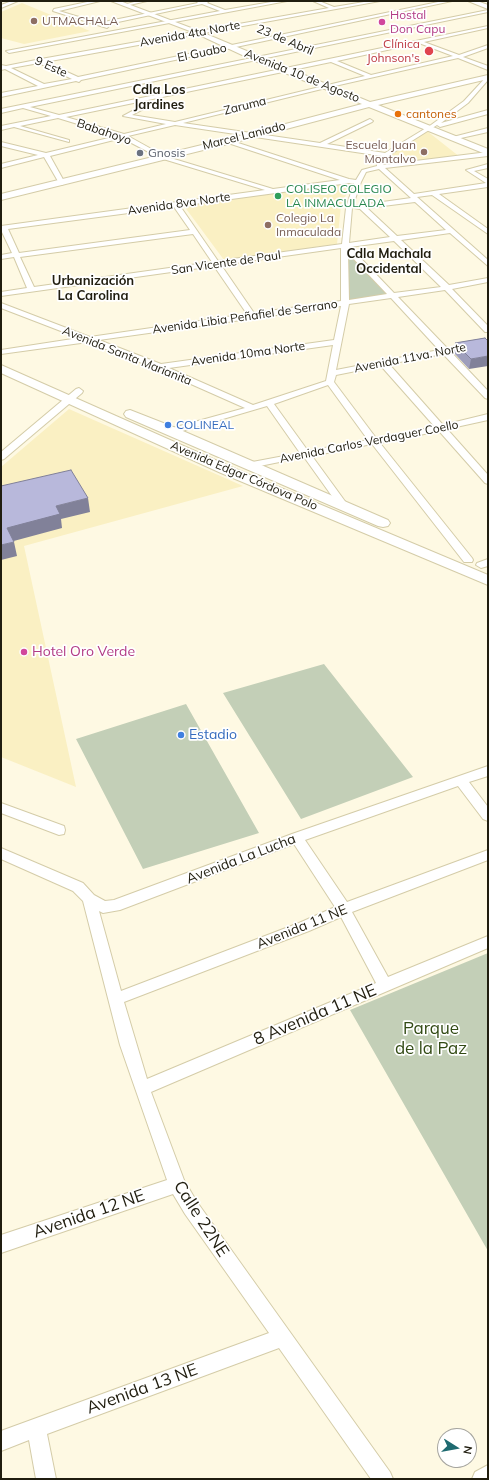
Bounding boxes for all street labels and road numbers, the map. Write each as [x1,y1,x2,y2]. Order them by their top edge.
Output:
street label: Avenida 4ta Norte [139,18,241,50]
street label: 23 de Abril [254,22,316,58]
street label: El Guabo [176,41,228,65]
street label: Avenida 10 de Agosto [242,46,362,106]
street label: 9 Este [33,54,69,80]
street label: Zaruma [222,94,268,118]
street label: Babahoyo [75,116,133,148]
street label: Marcel Laniado [201,119,287,153]
street label: Avenida 8va Norte [127,190,231,218]
street label: San Vicente de Paul [170,248,282,278]
street label: Avenida Libia Peñafiel de Serrano [151,297,339,337]
street label: Avenida Santa Marianita [60,323,194,389]
street label: Avenida 10ma Norte [190,339,306,369]
street label: Avenida 11va. Norte [353,340,467,376]
street label: Avenida Carlos Verdaguer Coello [278,418,460,466]
street label: Avenida Edgar Córdova Polo [168,438,320,514]
street label: Avenida La Lucha [184,830,298,888]
street label: Avenida 11 NE [254,901,350,953]
street label: 8 Avenida 11 NE [251,980,379,1050]
street label: Calle 22NE [169,1177,233,1261]
street label: Avenida 12 NE [31,1185,147,1243]
street label: Avenida 13 NE [84,1359,200,1419]

